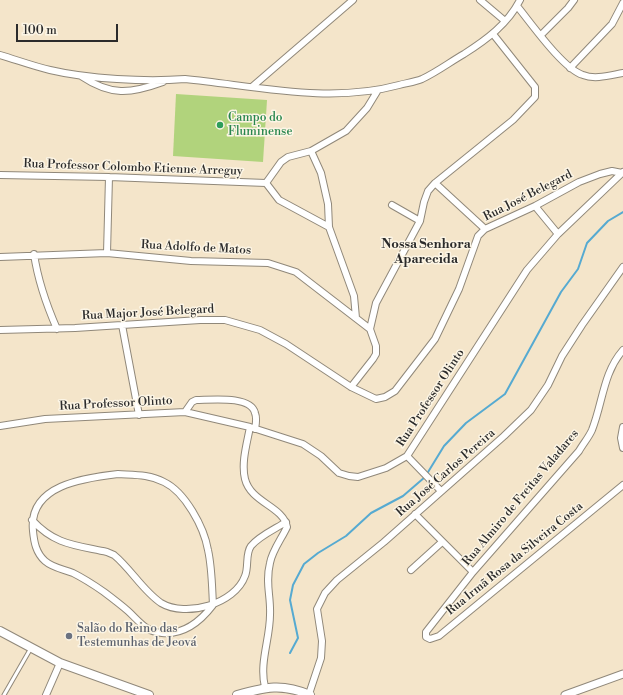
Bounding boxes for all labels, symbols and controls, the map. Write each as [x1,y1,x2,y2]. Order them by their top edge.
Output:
scale bar [18,16,120,42]
text: 100 m [23,23,57,38]
place label: Campo do Fluminense [228,111,292,139]
marker: Campo do Fluminense [215,120,225,130]
street label: Rua Professor Colombo Etienne Arreguy [23,157,243,179]
street label: Rua José Belegard [481,167,575,225]
district label: Nossa Senhora Aparecida [381,237,471,268]
street label: Rua Adolfo de Matos [141,238,251,258]
street label: Rua Major José Belegard [81,302,215,324]
street label: Rua Professor Olinto [394,347,468,449]
street label: Rua Professor Olinto [59,394,173,414]
street label: Rua José Carlos Pereira [394,426,498,520]
street label: Rua Almiro de Freitas Valadares [460,427,582,569]
street label: Rua Irmã Rosa da Silveira Costa [444,499,586,619]
place label: Salão do Reino das Testemunhas de Jeová [77,622,196,650]
marker: Salão do Reino das Testemunhas de Jeová [64,631,74,641]

